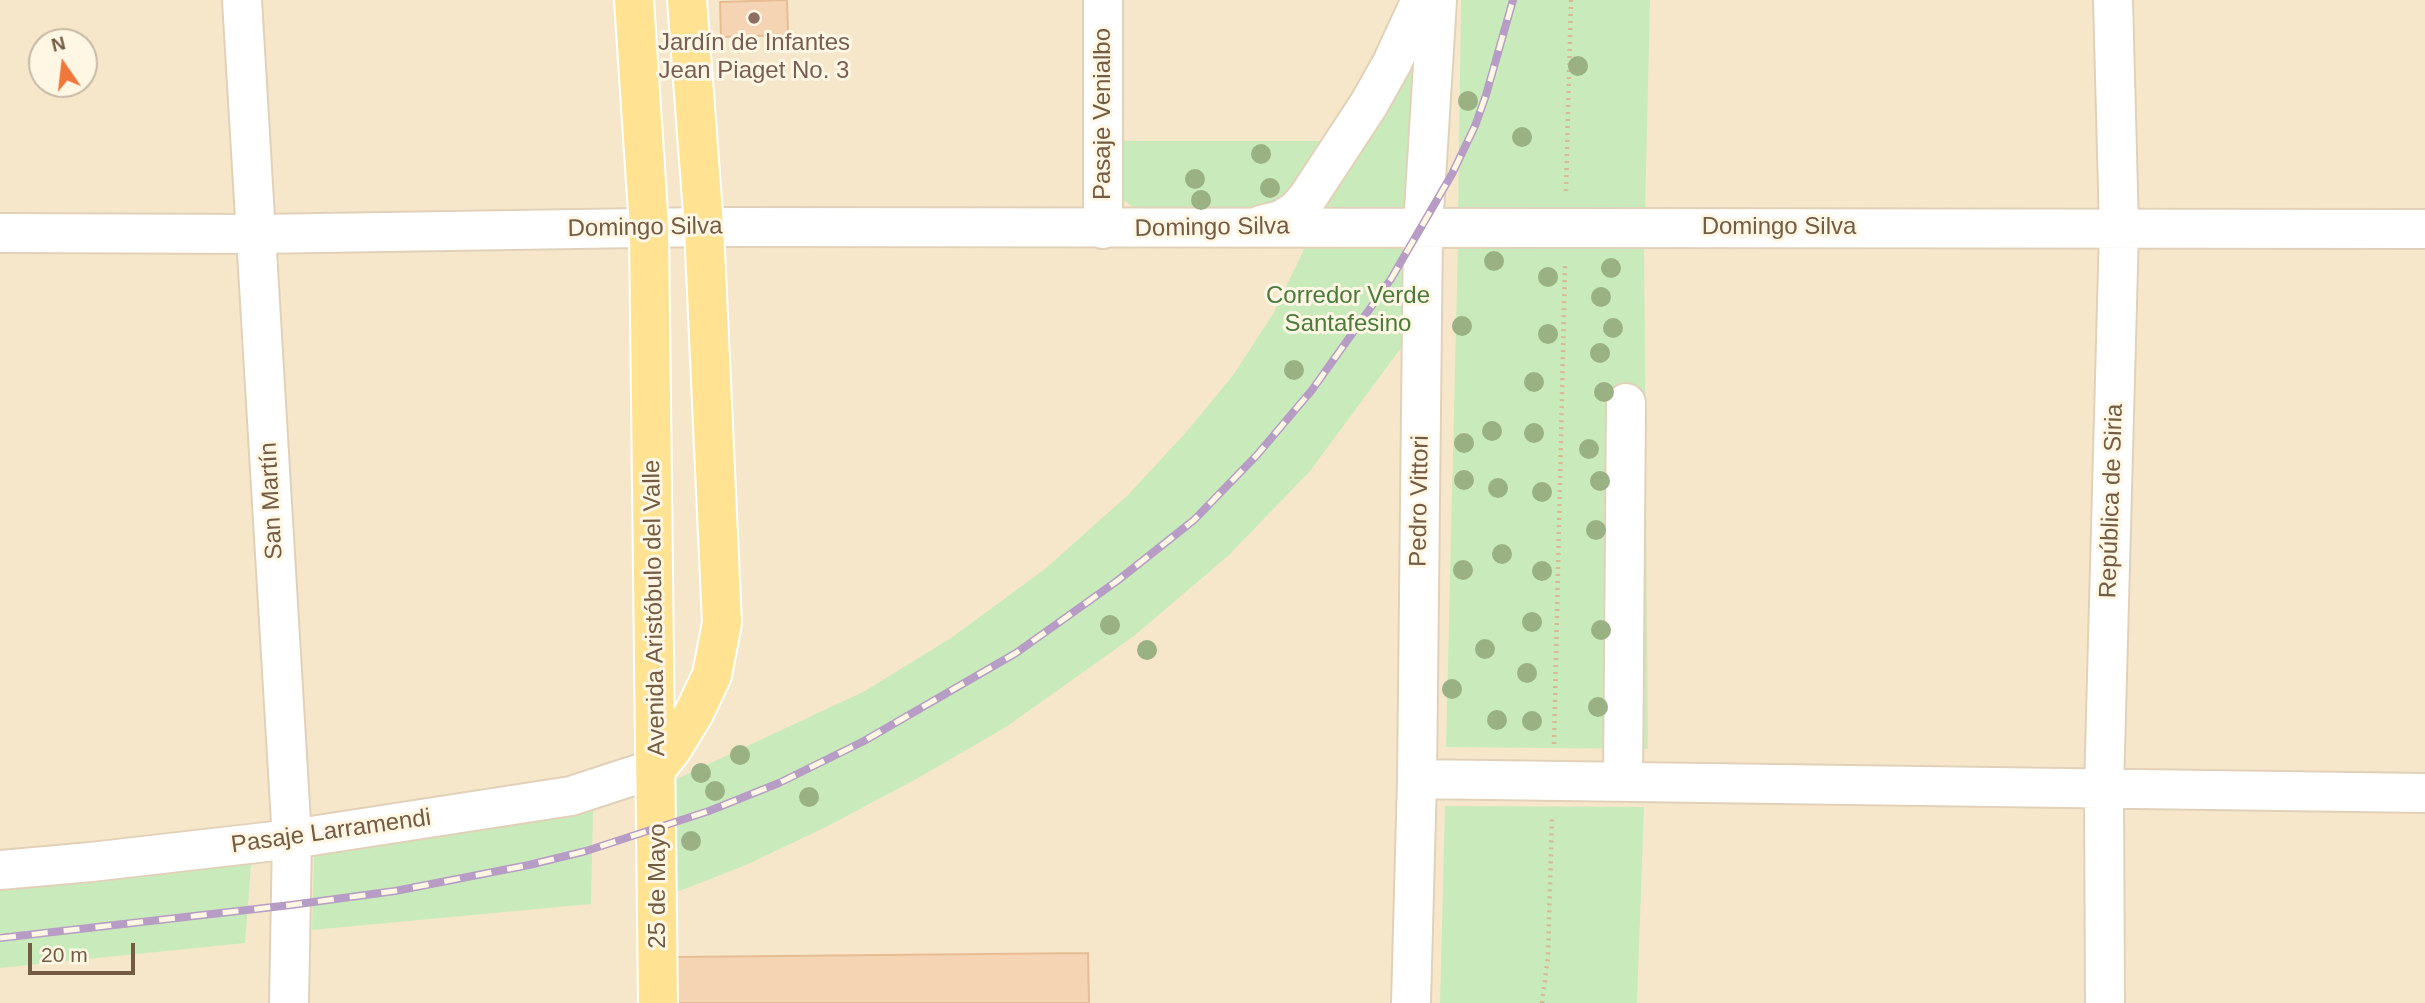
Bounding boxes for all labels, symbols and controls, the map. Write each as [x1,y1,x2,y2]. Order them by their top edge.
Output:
marker: Jardín de Infantes Jean Piaget No. 3 [746,10,762,26]
north arrow [28,28,98,98]
street label: Pasaje Venialbo [1089,28,1117,200]
place label: Jardín de Infantes Jean Piaget No. 3 [658,29,850,85]
text: N [49,32,67,56]
street label: Domingo Silva [567,212,723,244]
street label: Domingo Silva [1134,212,1290,244]
street label: Domingo Silva [1702,213,1856,241]
park label: Corredor Verde Santafesino [1266,282,1430,338]
street label: República de Siria [2094,403,2130,599]
street label: Pedro Vittori [1404,435,1436,567]
street label: San Martín [255,442,289,560]
street label: Avenida Aristóbulo del Valle [638,459,672,757]
street label: Pasaje Larramendi [229,804,433,860]
street label: 25 de Mayo [644,823,672,949]
scale bar [32,930,138,974]
text: 20 m [41,943,88,966]

